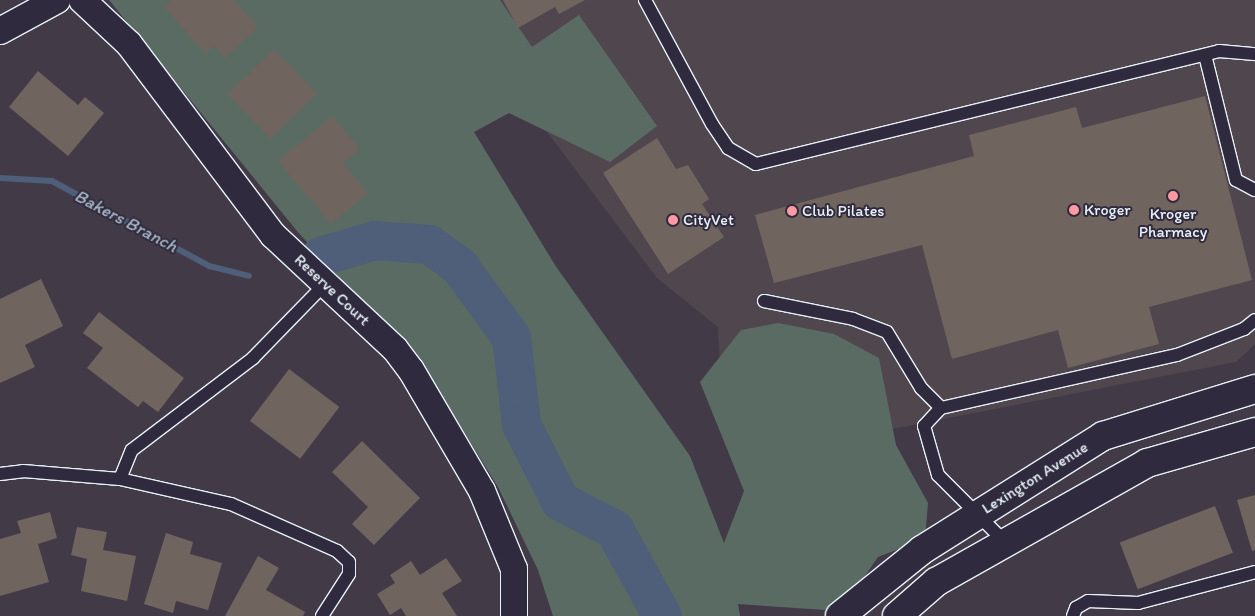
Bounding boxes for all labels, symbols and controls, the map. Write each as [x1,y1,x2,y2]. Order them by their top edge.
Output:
water label: Bakers Branch [71,185,181,257]
marker: Kroger Pharmacy [1167,190,1179,202]
place label: Kroger [1084,200,1131,220]
place label: Club Pilates [802,201,884,221]
marker: Kroger [1068,204,1080,216]
place label: Kroger Pharmacy [1139,204,1207,242]
marker: Club Pilates [786,205,798,217]
place label: CityVet [683,210,734,230]
marker: CityVet [667,214,679,226]
street label: Reserve Court [290,250,374,330]
street label: Lexington Avenue [979,438,1091,518]

